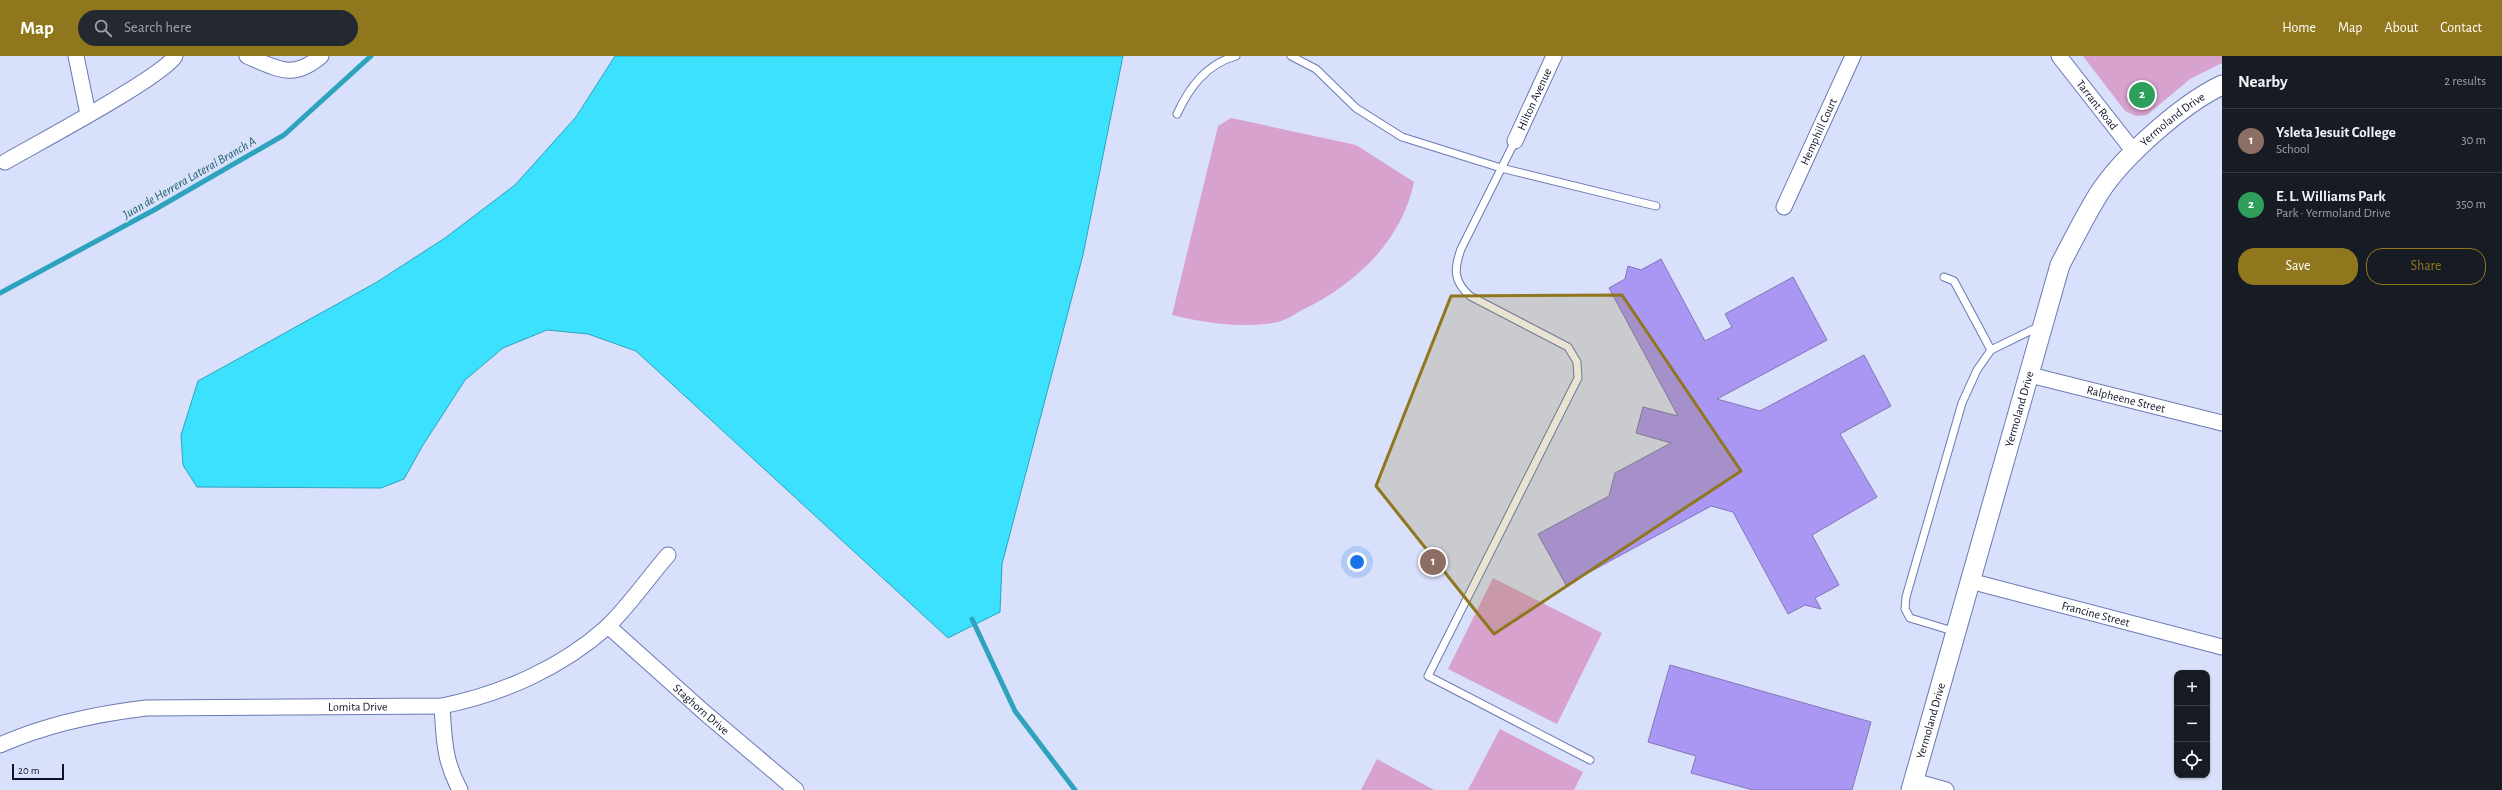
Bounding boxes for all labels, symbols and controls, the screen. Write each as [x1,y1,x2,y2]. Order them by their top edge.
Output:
search box [78,10,358,46]
icon: search [92,17,114,39]
text: Map [20,19,54,38]
text: Search here [124,20,192,35]
text: Home [2282,21,2316,35]
text: Map [2338,21,2362,35]
text: About [2384,21,2418,35]
text: Contact [2440,21,2482,35]
street label: Hilton Avenue [1515,66,1554,132]
text: Nearby [2238,73,2288,90]
text: 2 results [2444,75,2486,88]
street label: Tarrant Road [2074,78,2120,132]
pin: 2 [2129,80,2155,110]
street label: Yermoland Drive [2138,90,2207,148]
street label: Hemphill Court [1798,96,1839,167]
text: Ysleta Jesuit College [2276,125,2396,140]
text: 1 [2249,134,2253,147]
text: 30 m [2461,134,2486,147]
water label: Juan de Herrera Lateral Branch A [120,135,258,222]
text: School [2276,143,2310,156]
text: E. L. Williams Park [2276,189,2386,204]
text: 2 [2248,198,2254,211]
text: 350 m [2456,198,2486,211]
text: Park · Yermoland Drive [2276,207,2390,220]
button: Save [2238,248,2358,285]
button: Share [2366,248,2486,285]
street label: Yermoland Drive [2003,370,2036,448]
street label: Ralpheene Street [2086,383,2167,415]
pin: 1 [1420,547,1446,577]
your location [1347,552,1367,572]
street label: Francine Street [2061,599,2131,629]
map controls [2174,670,2210,778]
button: + [2174,670,2210,706]
street label: Yermoland Drive [1914,681,1947,760]
street label: Staghorn Drive [671,682,732,737]
street label: Lomita Drive [328,700,388,713]
button: − [2174,706,2210,742]
button: locate [2174,742,2210,778]
scale bar [12,762,64,781]
text: 20 m [18,765,39,776]

